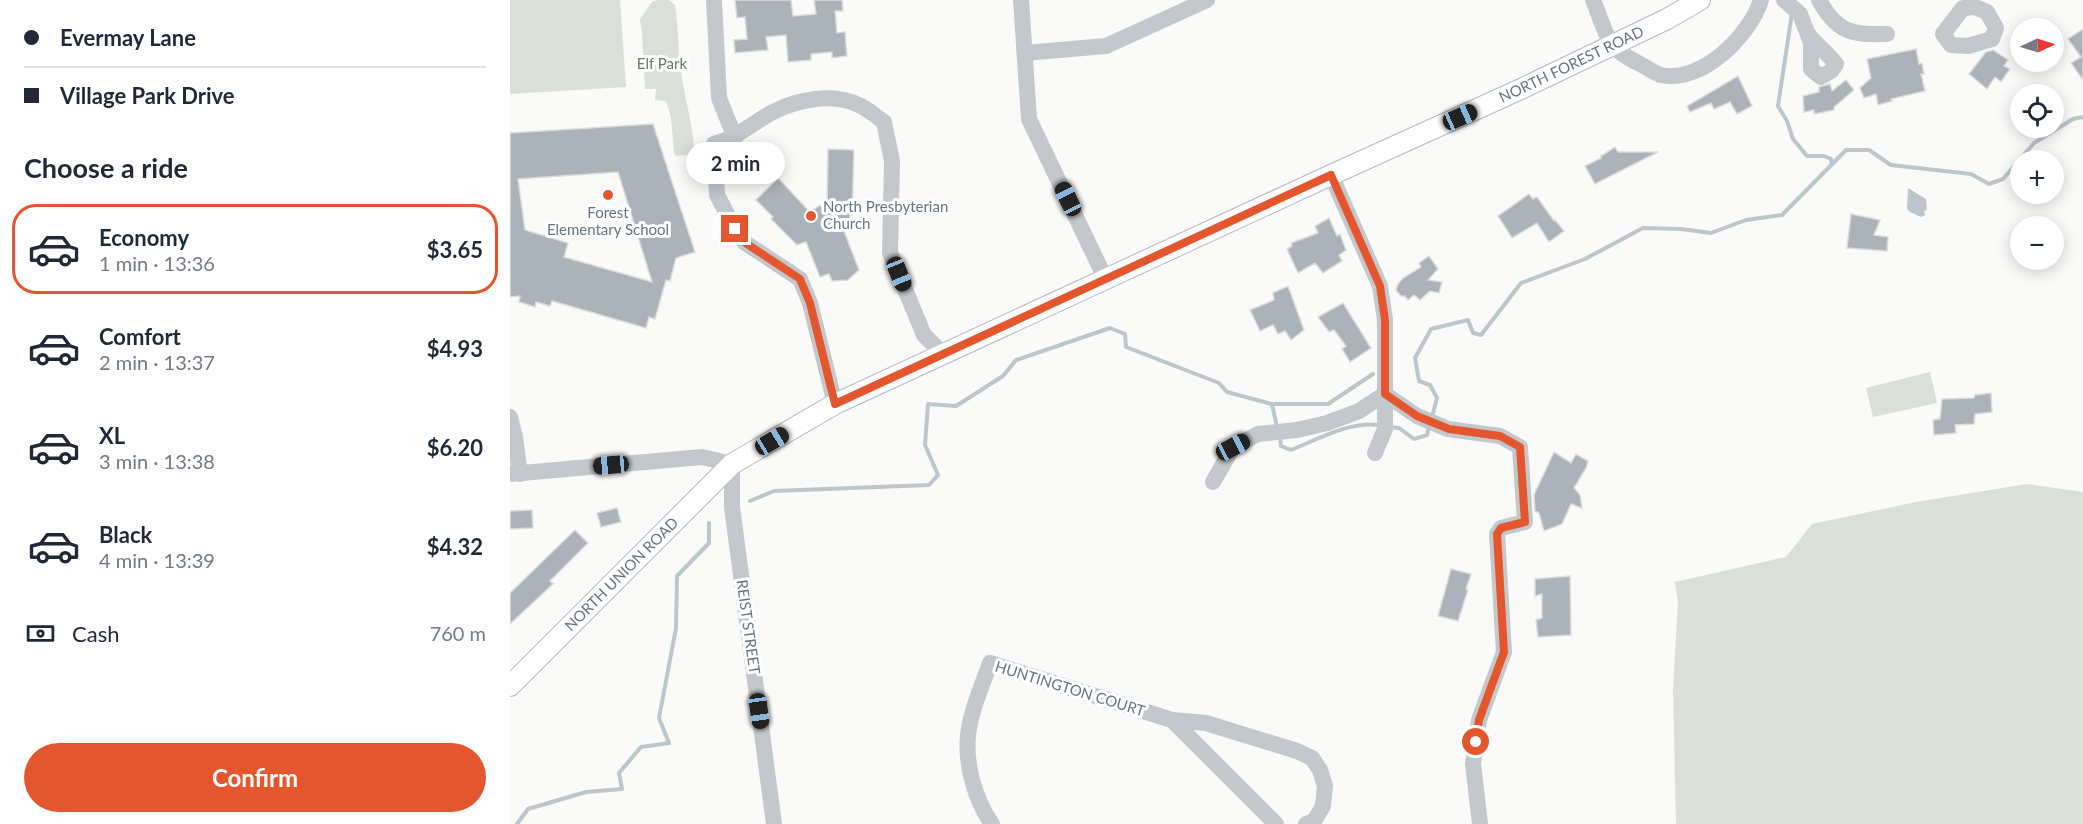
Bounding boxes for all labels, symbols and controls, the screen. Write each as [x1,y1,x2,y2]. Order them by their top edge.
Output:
north arrow [2010,18,2064,72]
map controls [2010,18,2064,270]
street label: NORTH FOREST ROAD [1496,22,1646,106]
text: Evermay Lane [60,24,196,51]
park label: Elf Park [637,54,688,72]
text: Village Park Drive [60,82,235,109]
button: locate [2010,84,2064,138]
car [1440,101,1480,133]
callout: 2 min [686,142,784,184]
button: + [2010,150,2064,204]
text: Choose a ride [24,151,188,184]
text: 2 min [711,151,760,175]
car [1052,179,1084,219]
marker: Forest Elementary School [601,188,615,202]
place label: North Presbyterian Church [823,197,948,232]
place label: Forest Elementary School [547,203,669,238]
marker: North Presbyterian Church [804,209,818,223]
route end [721,215,748,242]
button: − [2010,216,2064,270]
icon: car [27,222,81,276]
text: Economy [99,224,189,251]
text: $3.65 [427,236,483,263]
text: 1 min · 13:36 [99,251,215,275]
car [884,254,914,294]
icon: car [27,321,81,375]
text: Comfort [99,323,181,350]
text: $4.93 [427,335,483,362]
text: 2 min · 13:37 [99,350,215,374]
icon: car [27,420,81,474]
text: XL [99,422,125,449]
car [752,424,792,458]
car [1213,431,1253,463]
text: $6.20 [427,434,483,461]
text: 3 min · 13:38 [99,449,215,473]
car [592,454,630,476]
street label: NORTH UNION ROAD [560,513,682,634]
icon: car [27,519,81,573]
text: Black [99,521,152,548]
text: $4.32 [427,533,483,560]
text: 4 min · 13:39 [99,548,215,572]
street label: REIST STREET [733,578,765,675]
icon: cash [24,617,57,650]
text: Cash [72,620,119,647]
text: 760 m [430,621,486,645]
street label: HUNTINGTON COURT [993,657,1148,719]
car [748,692,770,730]
route start [1462,728,1489,755]
button: Confirm [24,743,486,812]

